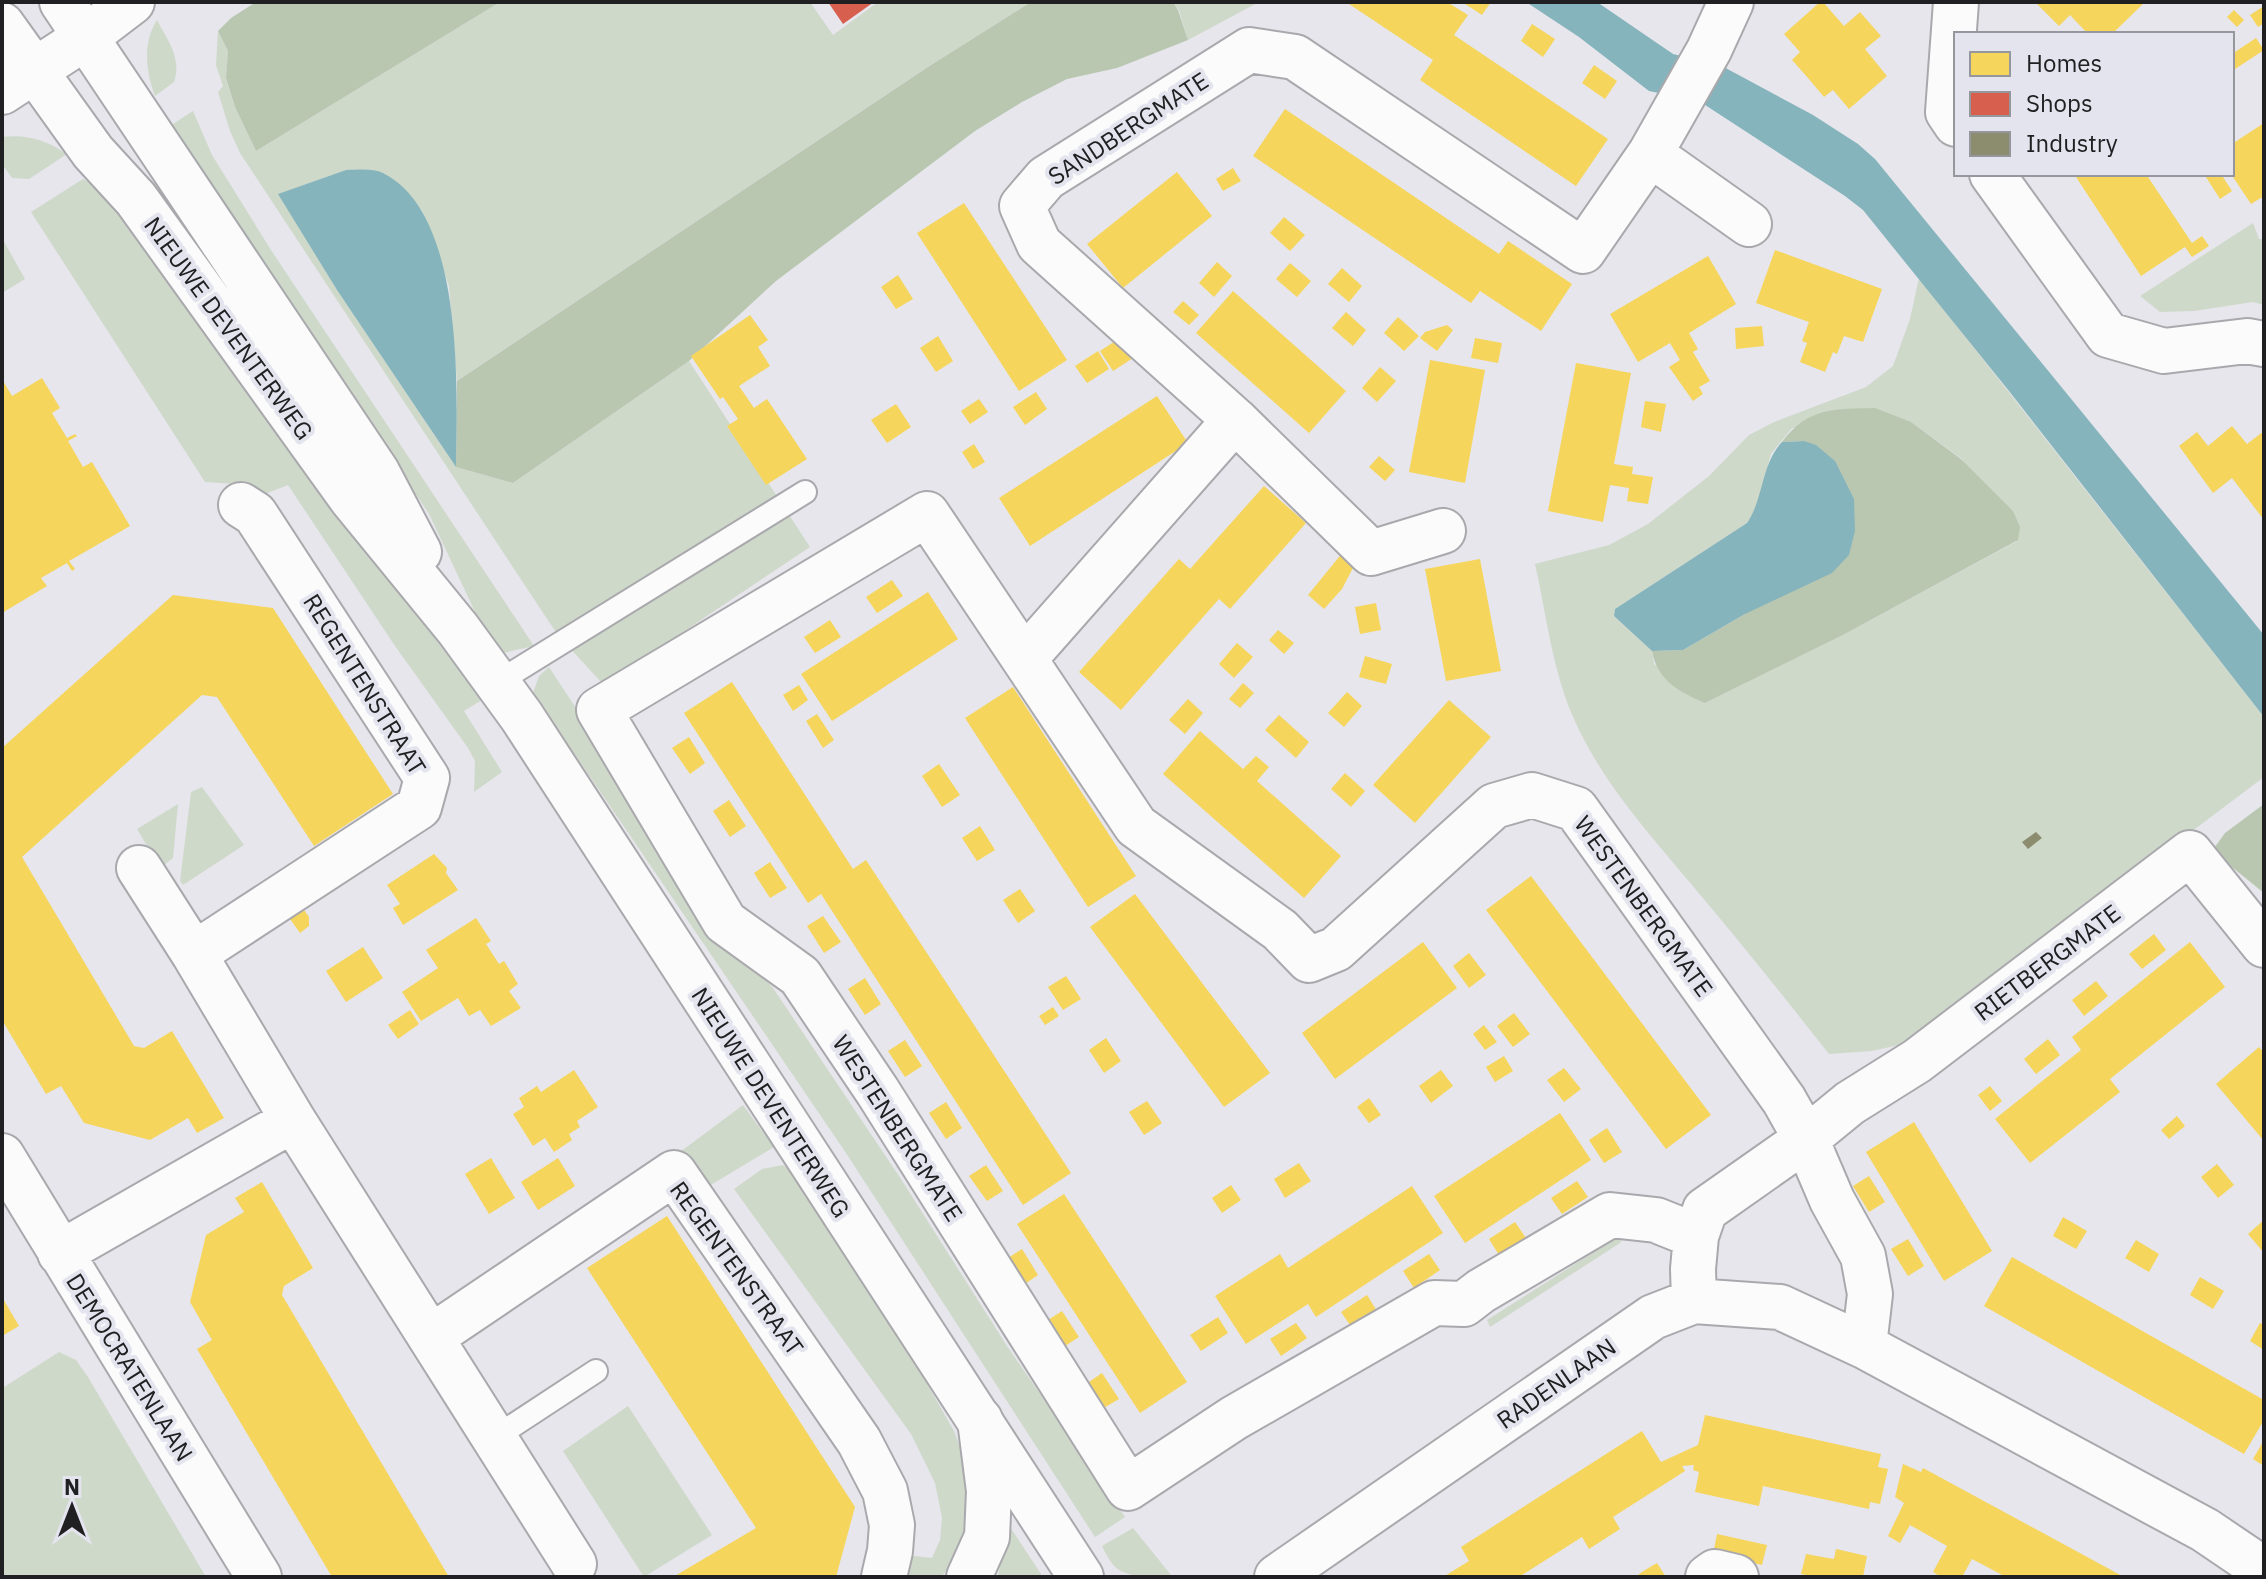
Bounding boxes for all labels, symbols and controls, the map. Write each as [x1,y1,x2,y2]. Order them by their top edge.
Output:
legend [1954,32,2234,176]
text: Homes [2026,47,2102,79]
street label: SANDBERGMATE [1042,64,1214,192]
text: Shops [2026,87,2093,119]
text: Industry [2026,127,2118,159]
street label: NIEUWE DEVENTERWEG [137,210,321,446]
street label: REGENTENSTRAAT [296,587,434,781]
street label: WESTENBERGMATE [1568,809,1720,1003]
street label: RIETBERGMATE [1967,897,2127,1027]
street label: NIEUWE DEVENTERWEG [685,981,857,1223]
street label: WESTENBERGMATE [826,1029,970,1227]
street label: REGENTENSTRAAT [663,1175,811,1362]
street label: DEMOCRATENLAAN [59,1267,201,1467]
street label: RADENLAAN [1490,1330,1622,1436]
north arrow [32,1467,112,1547]
text: N [64,1472,80,1501]

